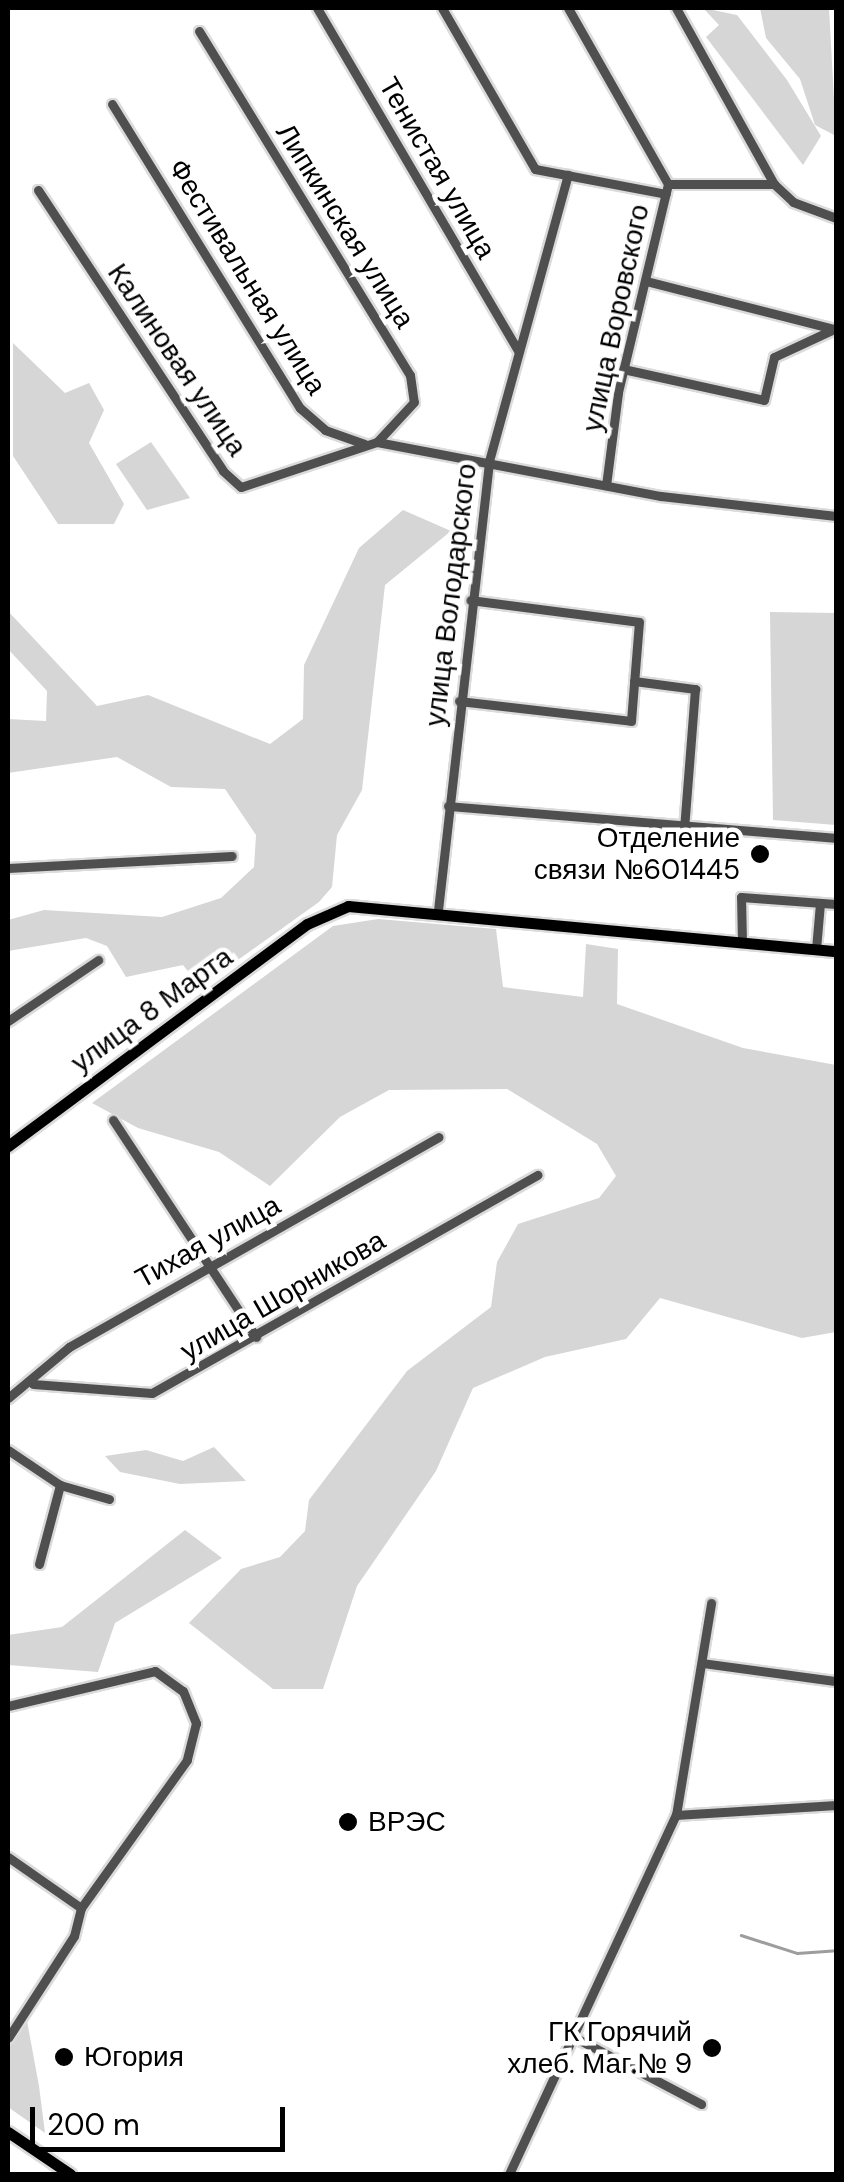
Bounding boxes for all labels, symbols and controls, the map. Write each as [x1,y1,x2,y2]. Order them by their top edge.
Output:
street label: Тенистая улица [371,71,503,265]
street label: Липкинская улица [269,118,421,334]
street label: Фестивальная улица [161,153,333,401]
street label: улица Воровского [575,201,657,435]
street label: Калиновая улица [100,257,254,463]
street label: улица Володарского [418,462,484,728]
place label: Отделение связи №601445 [534,821,740,887]
marker: Отделение связи №601445 [749,843,771,865]
street label: улица 8 Марта [65,940,239,1080]
street label: Тихая улица [130,1188,286,1296]
street label: улица Шорникова [175,1224,391,1368]
place label: ВРЭС [368,1805,446,1839]
marker: ВРЭС [337,1811,359,1833]
place label: ГК Горячий хлеб. Маг.№ 9 [507,2015,692,2081]
marker: ГК Горячий хлеб. Маг.№ 9 [701,2037,723,2059]
place label: Югория [84,2040,184,2074]
marker: Югория [53,2046,75,2068]
scale bar [35,2087,290,2149]
text: 200 m [47,2105,140,2144]

